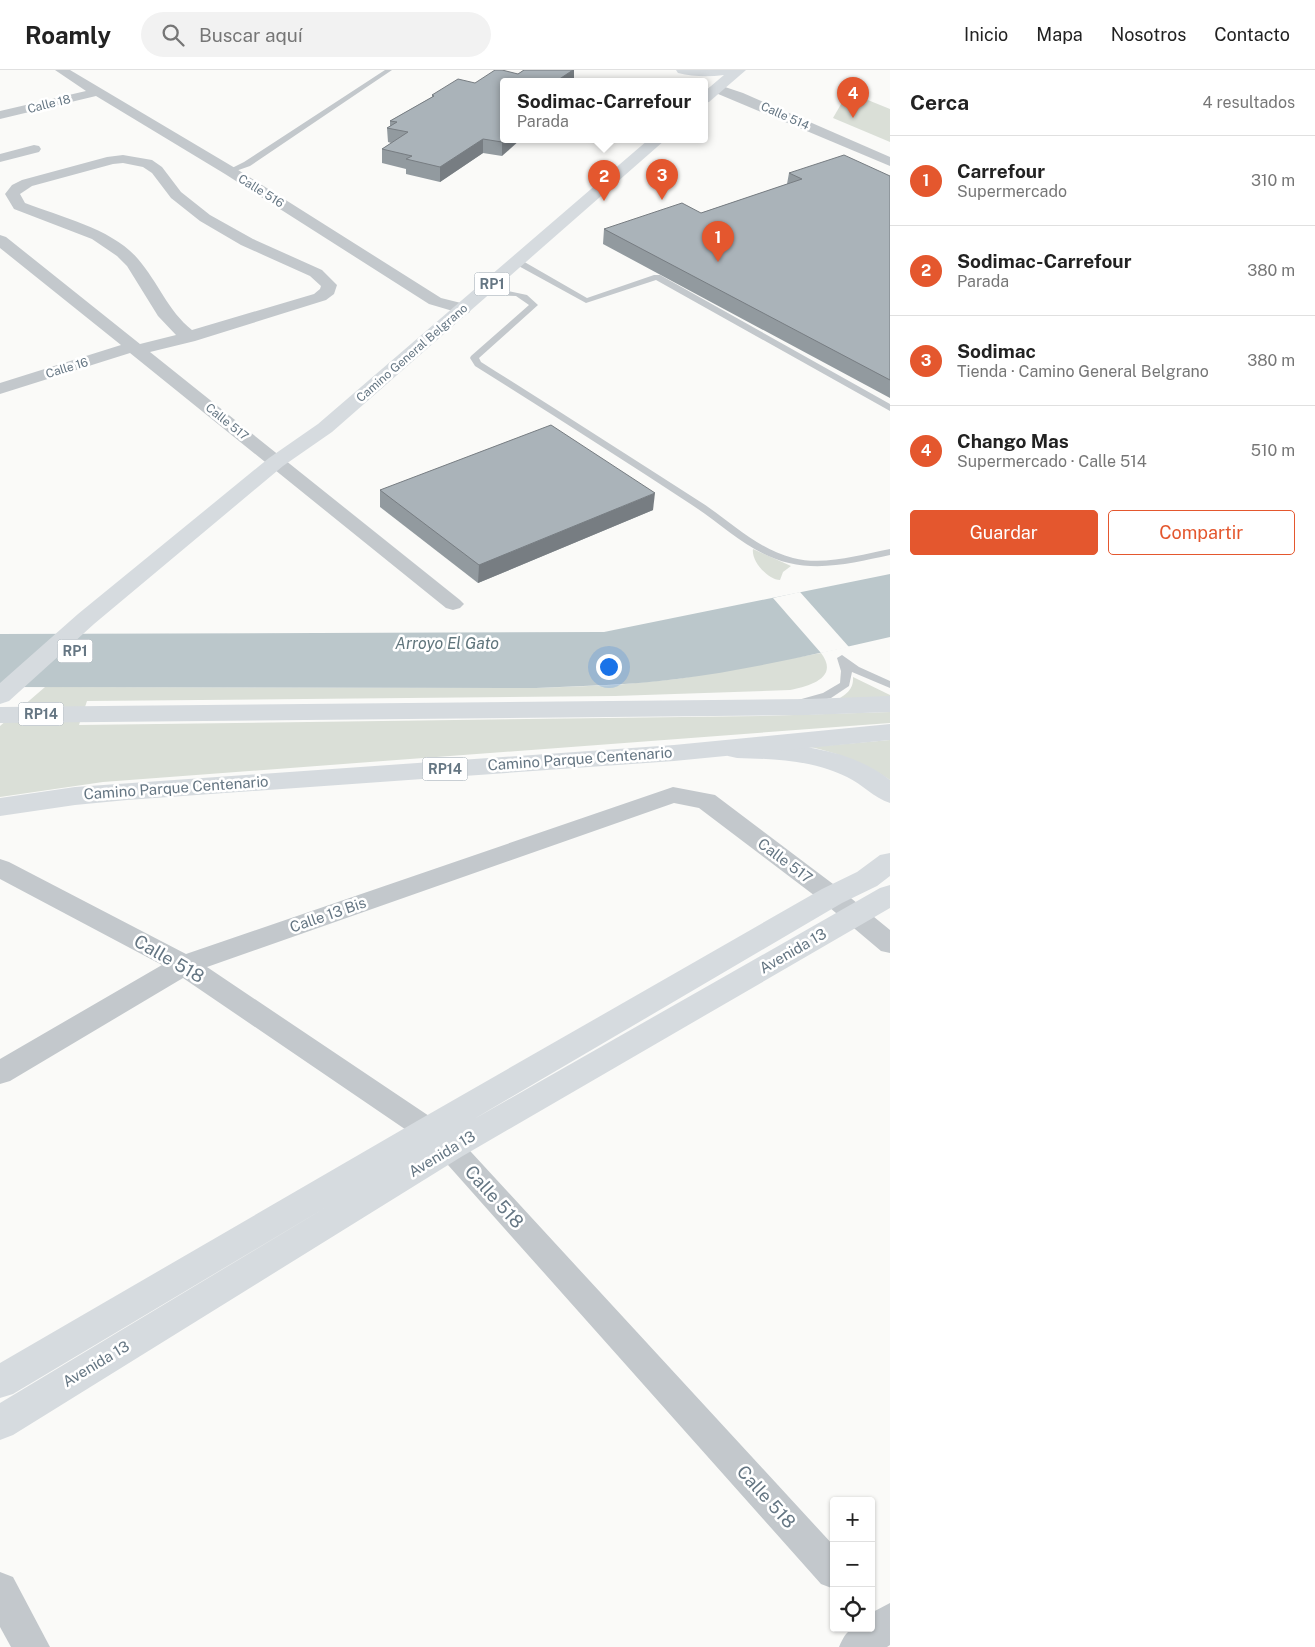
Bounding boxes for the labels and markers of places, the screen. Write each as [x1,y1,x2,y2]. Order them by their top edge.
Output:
pin: 4 [837,77,869,118]
pin: 3 [646,159,678,200]
pin: 2 [588,160,620,201]
pin: 1 [702,221,734,262]

